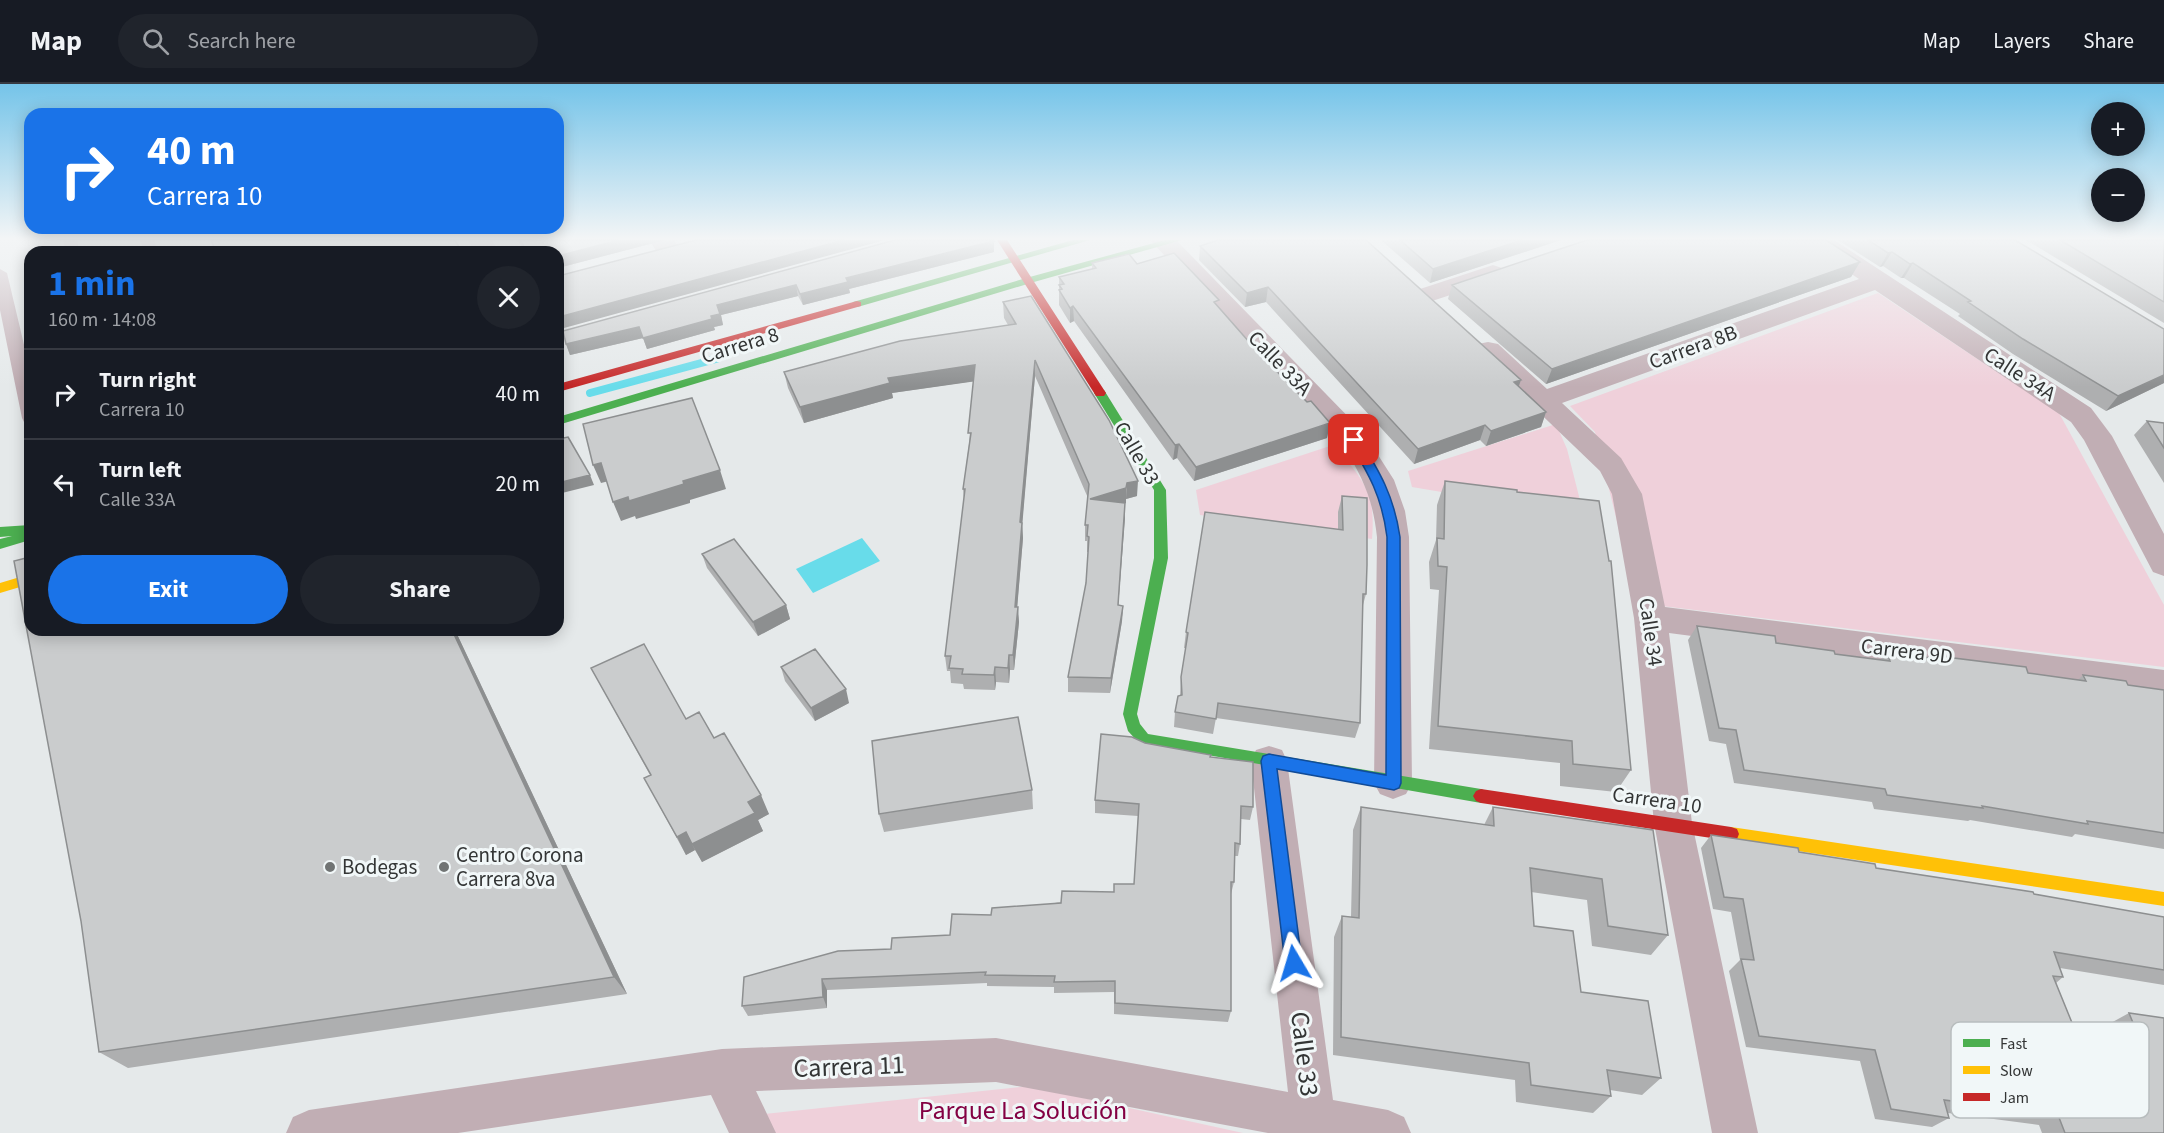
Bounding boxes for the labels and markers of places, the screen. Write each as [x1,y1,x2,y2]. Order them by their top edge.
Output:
pin [1328,414,1379,465]
place label: Centro Corona Carrera 8va [456,840,584,894]
place label: Bodegas [342,852,417,882]
marker: Bodegas [323,860,337,874]
marker: Centro Corona Carrera 8va [437,860,451,874]

